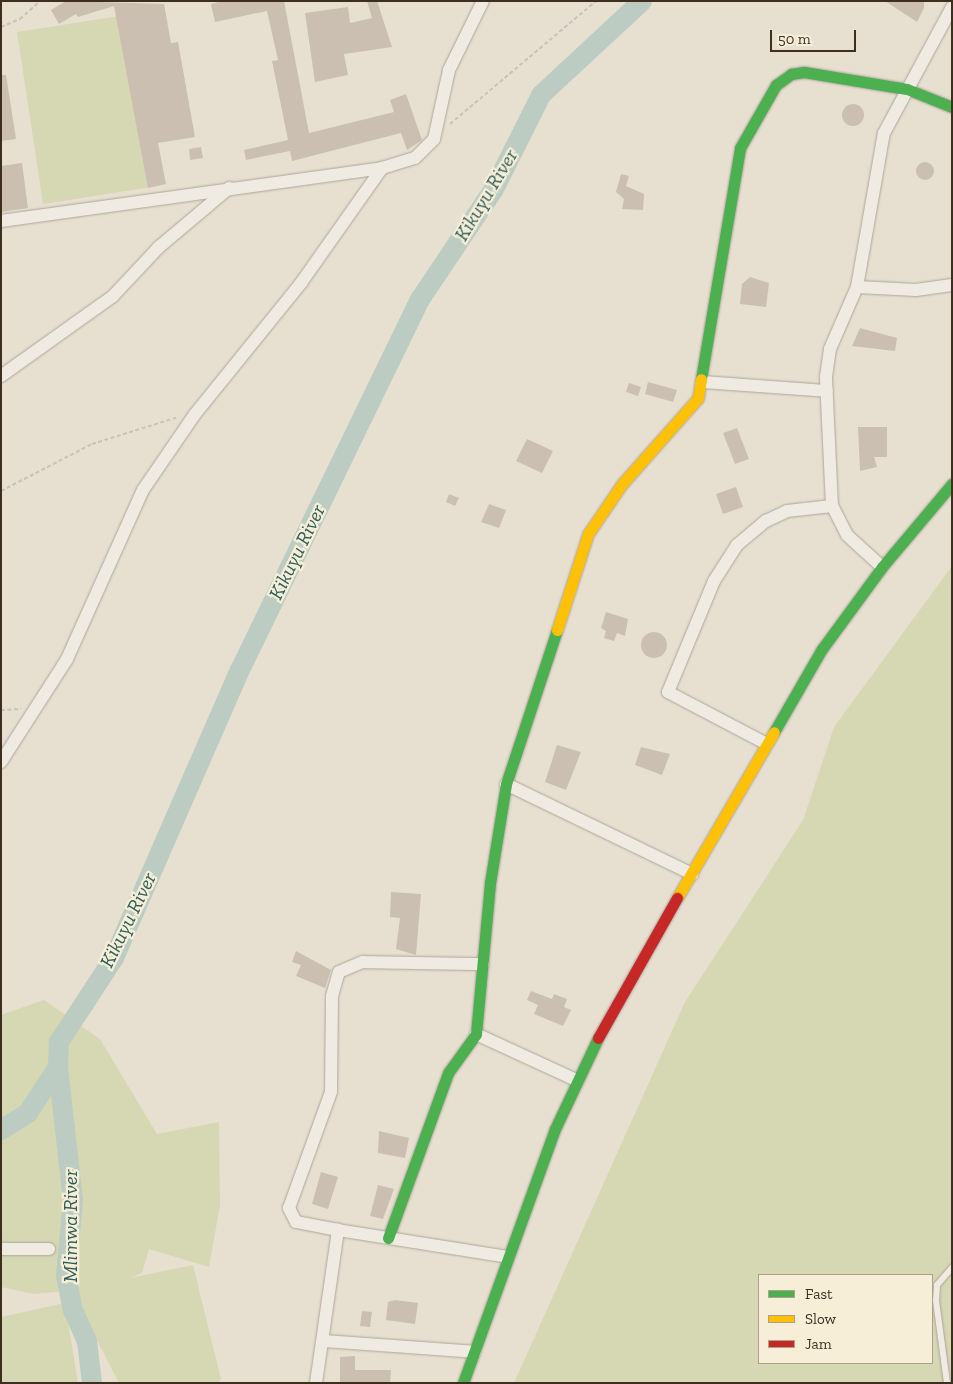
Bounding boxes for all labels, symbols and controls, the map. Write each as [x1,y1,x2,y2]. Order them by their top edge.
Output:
scale bar [773,20,859,52]
text: 50 m [778,30,811,48]
water label: Kikuyu River [449,145,523,245]
water label: Kikuyu River [264,501,330,603]
water label: Kikuyu River [95,869,161,971]
water label: Mlimwa River [58,1169,82,1283]
legend [758,1274,933,1364]
text: Fast [805,1285,833,1303]
text: Slow [805,1310,836,1328]
text: Jam [805,1335,832,1353]

